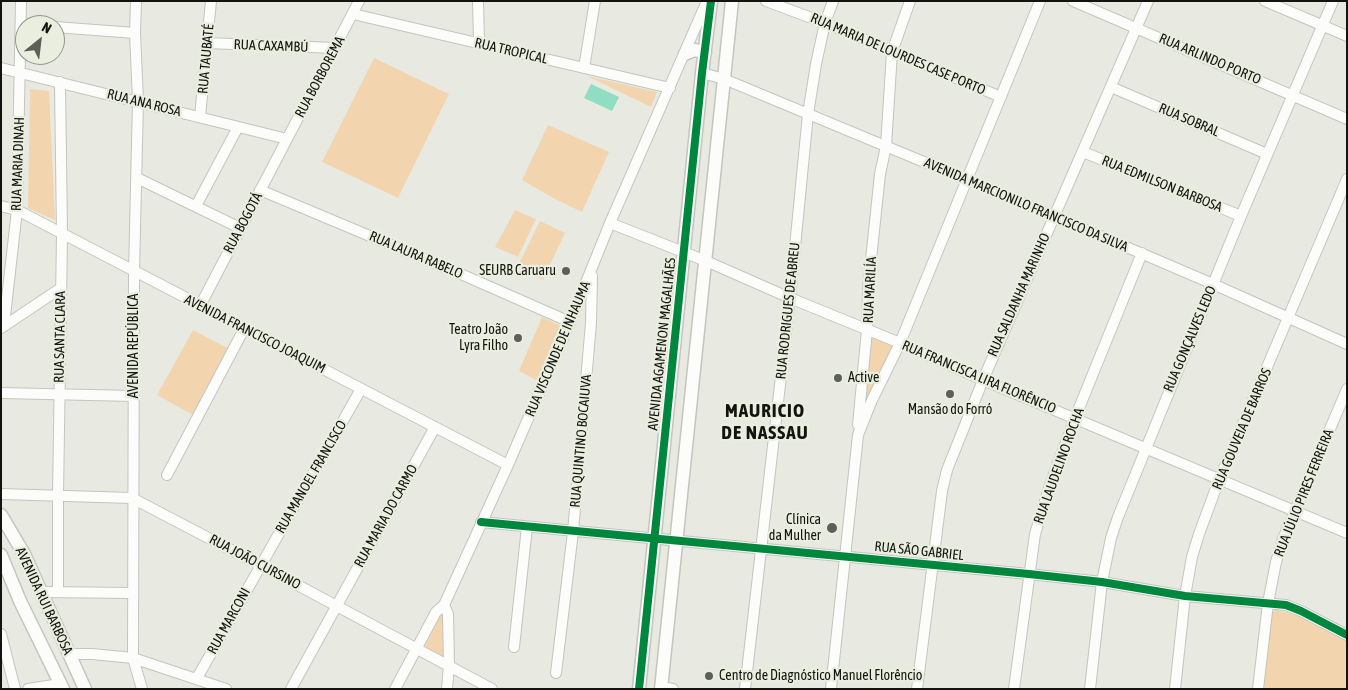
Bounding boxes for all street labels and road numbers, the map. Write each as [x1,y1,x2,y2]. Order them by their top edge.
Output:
street label: RUA MARIA DE LOURDES CASE PORTO [808,9,988,99]
street label: RUA TAUBATÉ [195,24,217,94]
street label: RUA ARLINDO PORTO [1156,30,1264,88]
street label: RUA BORBOREMA [291,33,349,121]
street label: RUA TROPICAL [473,34,549,68]
street label: RUA CAXAMBÚ [233,36,309,56]
street label: RUA ANA ROSA [105,86,183,120]
street label: RUA SOBRAL [1156,100,1222,140]
street label: RUA MARIA DINAH [8,117,28,211]
street label: RUA EDMILSON BARBOSA [1099,152,1225,216]
street label: AVENIDA MARCIONILO FRANCISCO DA SILVA [922,154,1130,256]
street label: RUA BOGOTÁ [220,190,266,256]
street label: RUA LAURA RABELO [367,228,465,282]
street label: RUA SALDANHA MARINHO [984,231,1054,359]
street label: RUA RODRIGUES DE ABREU [772,242,804,380]
street label: RUA MARILÍA [860,256,880,324]
street label: AVENIDA AGAMENON MAGALHÃES [645,257,679,431]
street label: RUA VISCONDE DE INHAUMA [522,279,594,419]
street label: RUA GONÇALVES LEDO [1160,283,1220,395]
street label: RUA SANTA CLARA [51,291,69,383]
street label: AVENIDA FRANCISCO JOAQUIM [182,291,328,377]
street label: AVENIDA REPÚBLICA [126,294,142,398]
street label: RUA FRANCISCA LIRA FLORÊNCIO [899,337,1059,417]
street label: RUA GOUVEIA DE BARROS [1209,366,1275,492]
street label: RUA QUINTINO BOCAIUVA [567,374,595,508]
street label: RUA LAUDELINO ROCHA [1030,406,1088,526]
street label: RUA MANOEL FRANCISCO [272,417,350,537]
street label: RUA JÚLIO PIRES FERREIRA [1271,427,1337,559]
street label: RUA MARIA DO CARMO [351,462,421,570]
street label: RUA JOÃO CURSINO [206,531,304,593]
street label: RUA SÃO GABRIEL [873,538,965,564]
street label: AVENIDA RUI BARBOSA [12,545,76,657]
street label: RUA MARCONI [204,585,254,657]

